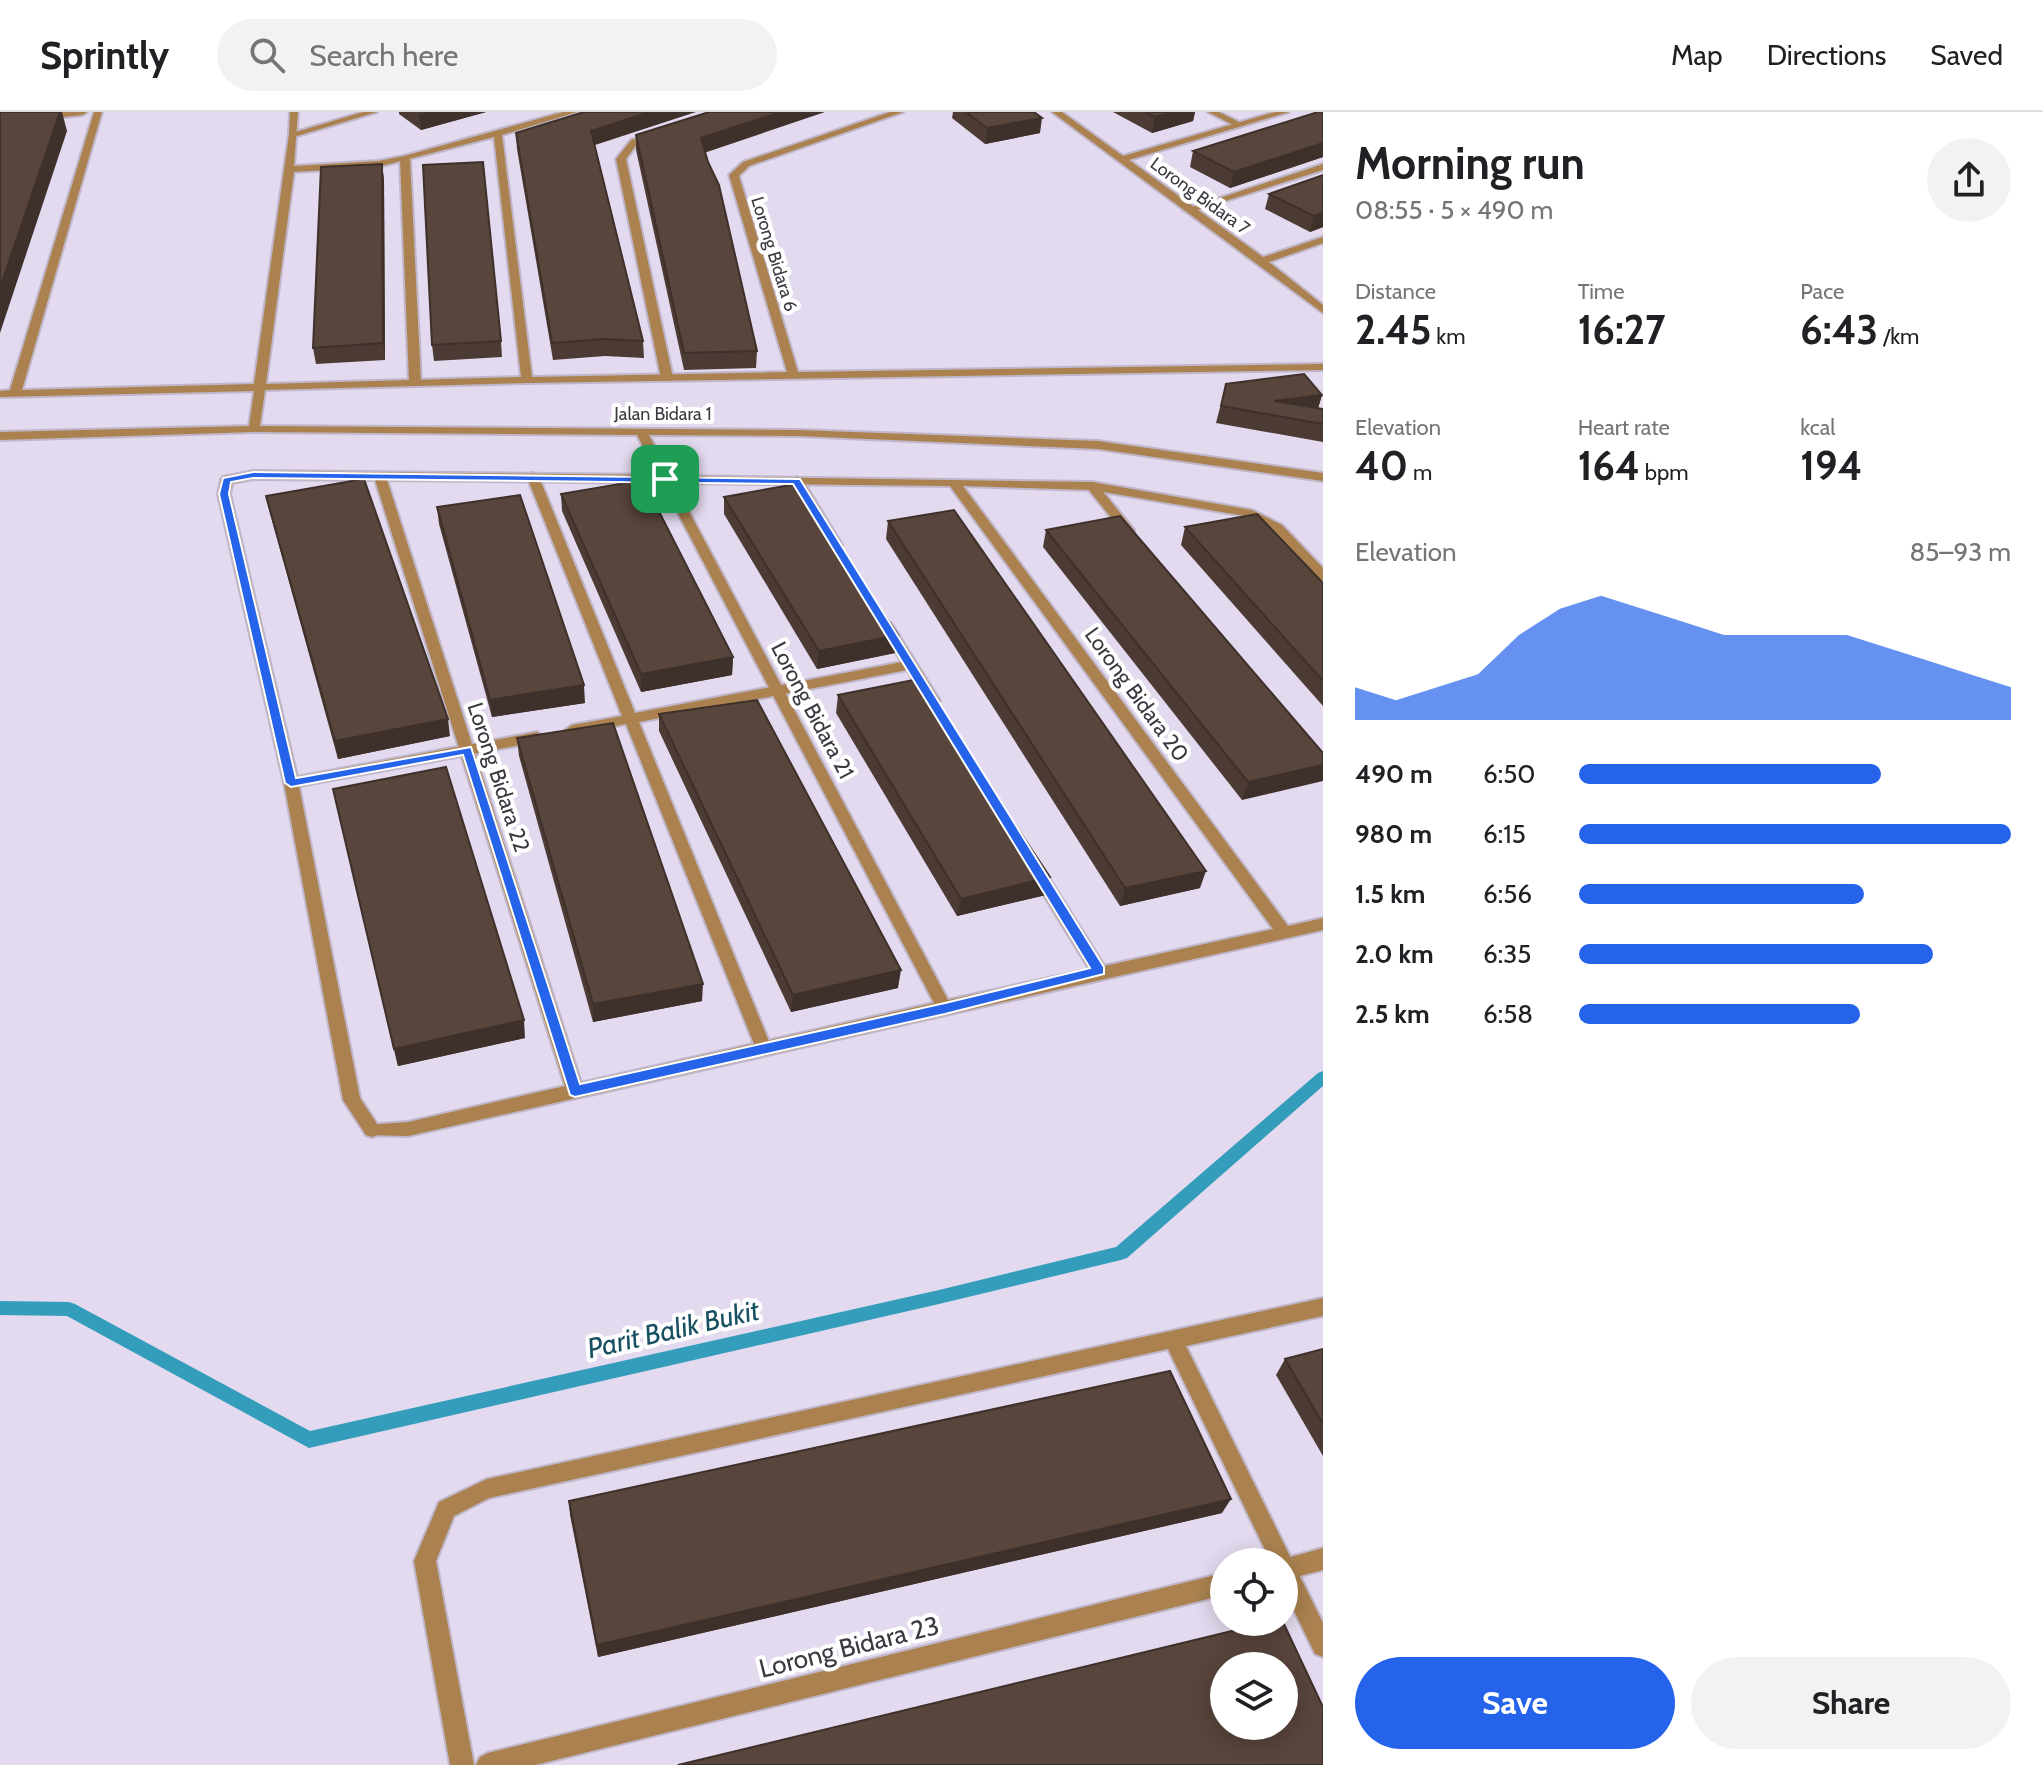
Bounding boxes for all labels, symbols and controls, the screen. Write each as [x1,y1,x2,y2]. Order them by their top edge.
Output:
search box [217,19,777,91]
text: Sprintly [40,32,169,79]
icon: search [245,33,289,77]
text: Search here [309,37,458,74]
text: Map [1671,38,1723,72]
text: Directions [1767,38,1886,72]
text: Saved [1930,38,2003,72]
text: Morning run [1355,137,1585,190]
button: share [1927,138,2011,222]
street label: Lorong Bidara 7 [1146,153,1254,239]
street label: Lorong Bidara 6 [746,194,802,314]
text: 08:55 · 5 × 490 m [1355,194,1553,226]
text: Distance [1355,278,1436,305]
text: Time [1578,278,1624,305]
text: Pace [1800,278,1844,305]
text: 2.45 [1355,305,1431,354]
text: 16:27 [1578,305,1665,354]
text: 6:43 [1800,305,1878,354]
text: km [1431,323,1465,350]
text: /km [1878,323,1919,350]
street label: Jalan Bidara 1 [613,403,712,425]
text: Elevation [1355,414,1441,441]
text: Heart rate [1578,414,1670,441]
text: kcal [1800,414,1835,441]
text: 40 [1355,441,1408,490]
text: 164 [1578,441,1640,490]
text: 194 [1800,441,1862,490]
pin [631,445,699,513]
icon: arrive [643,457,687,501]
text: m [1408,459,1432,486]
text: bpm [1640,459,1688,486]
text: Elevation [1355,536,1457,568]
text: 85–93 m [1910,536,2011,568]
street label: Lorong Bidara 20 [1079,622,1194,767]
street label: Lorong Bidara 21 [765,637,860,783]
street label: Lorong Bidara 22 [462,699,535,855]
text: 490 m [1355,758,1433,790]
text: 6:50 [1483,758,1535,790]
text: 980 m [1355,818,1432,850]
text: 6:15 [1483,818,1526,850]
text: 1.5 km [1355,878,1425,910]
text: 6:56 [1483,878,1532,910]
text: 2.0 km [1355,938,1434,970]
text: 6:35 [1483,938,1531,970]
text: 2.5 km [1355,998,1430,1030]
text: 6:58 [1483,998,1533,1030]
water label: Parit Balik Bukit [584,1293,763,1365]
map controls [1210,1548,1298,1740]
button: locate [1210,1548,1298,1636]
street label: Lorong Bidara 23 [756,1609,942,1685]
button: layers [1210,1652,1298,1740]
button: Save [1355,1657,1675,1749]
button: Share [1691,1657,2011,1749]

